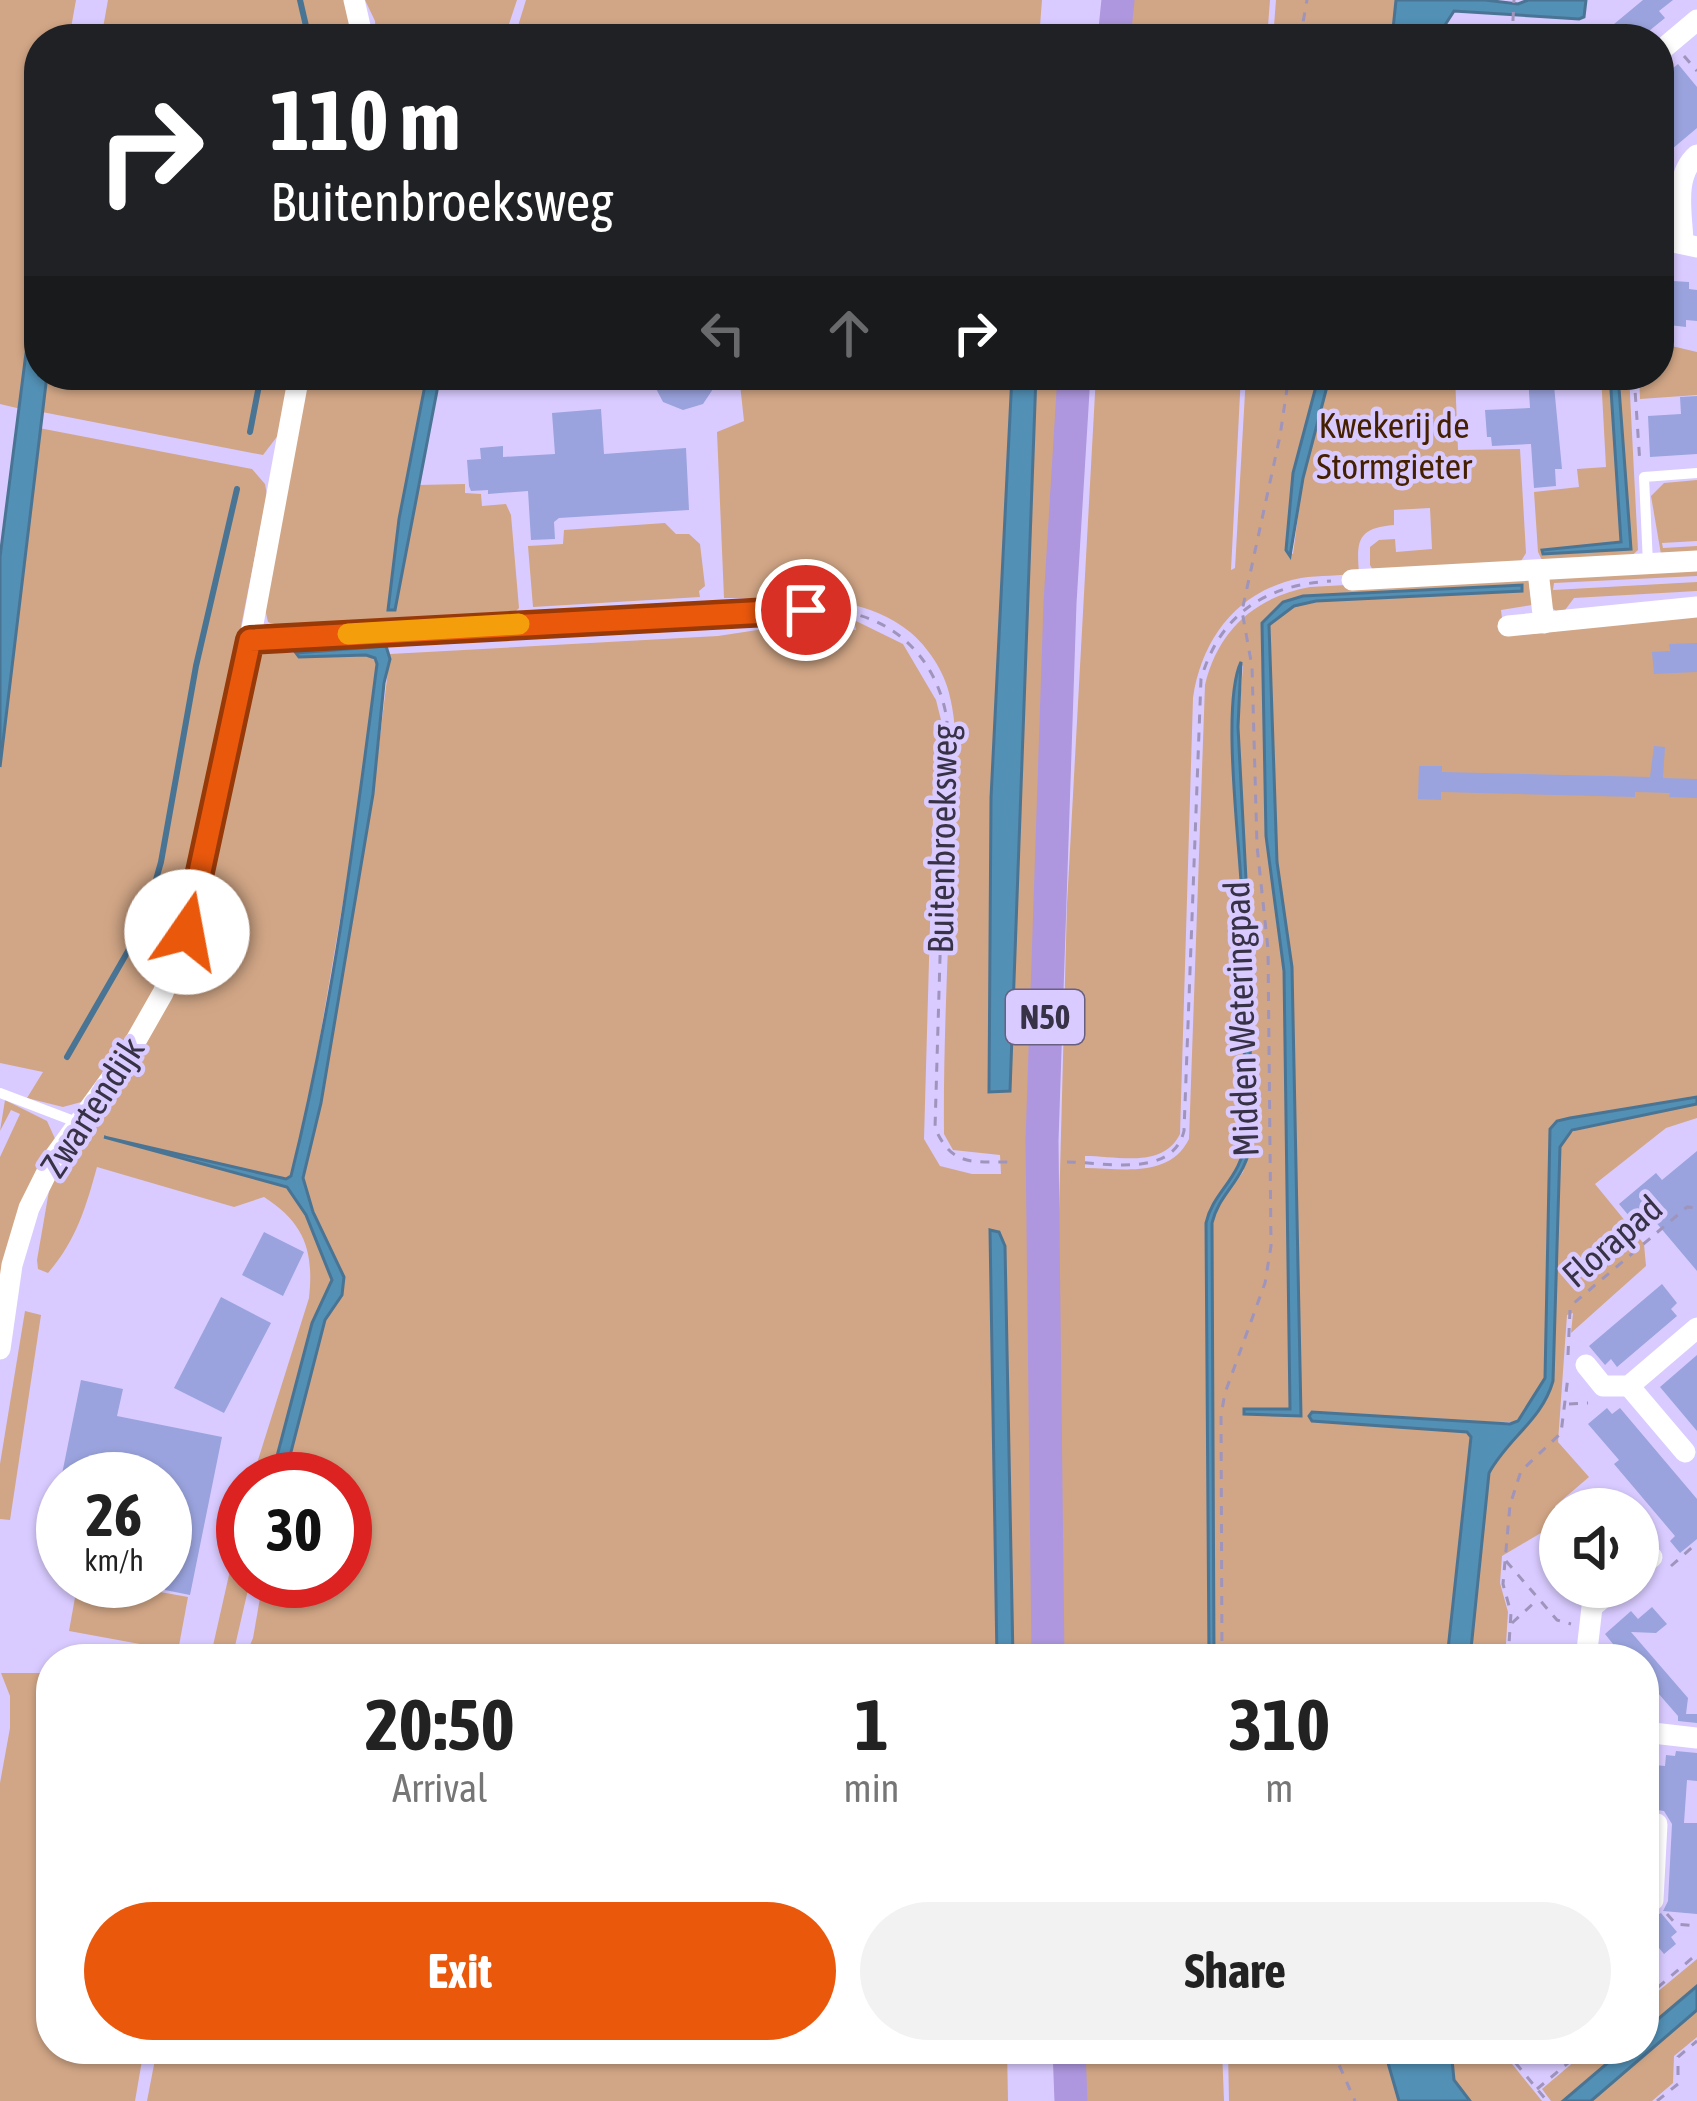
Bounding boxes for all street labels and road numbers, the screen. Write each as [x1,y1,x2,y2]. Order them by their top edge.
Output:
street label: Buitenbroeksweg [919,724,965,954]
street label: Midden Weteringpad [1215,880,1267,1158]
road number: N50 [1006,990,1084,1044]
street label: Zwartendijk [31,1029,153,1185]
street label: Florapad [1554,1186,1670,1296]

